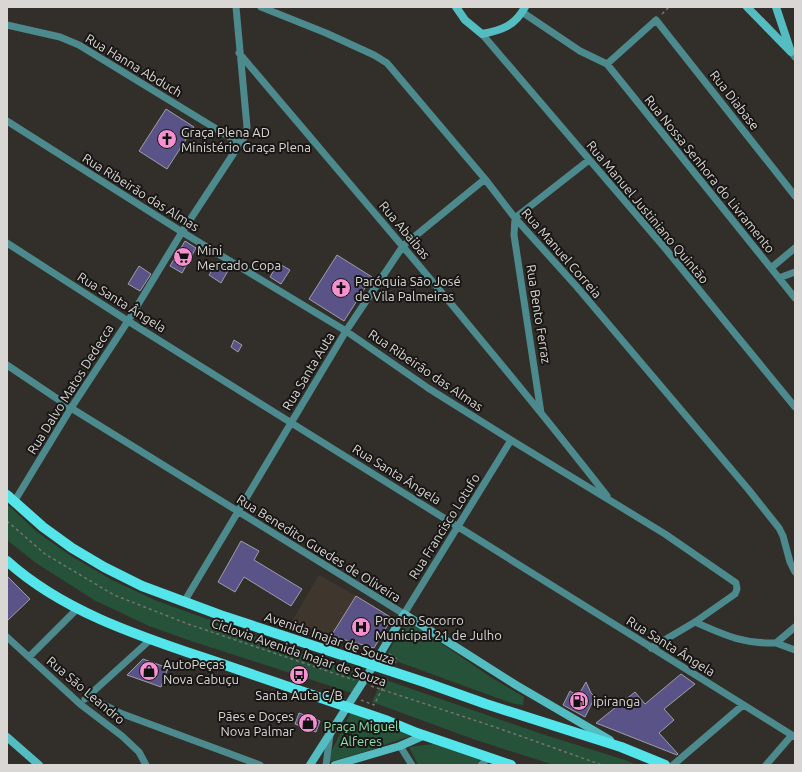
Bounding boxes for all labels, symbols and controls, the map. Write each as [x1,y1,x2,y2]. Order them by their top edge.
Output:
street label: Rua Hanna Abduch [83,31,185,99]
street label: Rua Diabase [708,68,762,132]
street label: Rua Nossa Senhora do Livramento [642,92,778,256]
place label: Graça Plena AD Ministério Graça Plena [181,125,311,154]
church icon: Graça Plena AD Ministério Graça Plena [156,128,178,150]
street label: Rua Manuel Justiniano Quintão [583,138,712,287]
street label: Rua Ribeirão das Almas [80,150,202,234]
street label: Rua Abaibas [377,198,433,262]
street label: Rua Manuel Correia [519,205,605,301]
place label: Mini Mercado Copa [197,243,281,272]
supermarket icon: Mini Mercado Copa [172,246,194,268]
street label: Rua Bento Ferraz [524,263,554,365]
street label: Rua Santa Ângela [75,269,169,335]
place label: Paróquia São José de Vila Palmeiras [355,274,461,303]
church icon: Paróquia São José de Vila Palmeiras [330,277,352,299]
street label: Rua Dalvo Matos Dedecca [24,321,116,457]
street label: Rua Ribeirão das Almas [366,326,486,414]
street label: Rua Santa Auta [279,329,337,413]
street label: Rua Santa Ângela [350,441,444,507]
street label: Rua Francisco Lotufo [406,471,482,581]
street label: Rua Benedito Guedes de Oliveira [234,491,404,605]
street label: Avenida Inajar de Souza [263,609,397,667]
place label: Pronto Socorro Municipal 21 de Julho [375,613,502,642]
street label: Rua Santa Ângela [624,613,718,679]
street label: Ciclovia Avenida Inajar de Souza [210,615,388,689]
hospital icon: Pronto Socorro Municipal 21 de Julho [350,616,372,638]
street label: Rua São Leandro [44,653,128,727]
place label: AutoPeças Nova Cabuçu [163,657,239,686]
shop icon: AutoPeças Nova Cabuçu [138,660,160,682]
bus stop icon: Santa Auta C/B [288,664,310,686]
place label: Santa Auta C/B [255,688,343,702]
fuel station icon: ipiranga [568,690,590,712]
place label: ipiranga [593,694,640,708]
place label: Pães e Doçes Nova Palmar [218,709,294,738]
shop icon: Pães e Doçes Nova Palmar [297,712,319,734]
park label: Praça Miguel Alferes [324,719,399,748]

